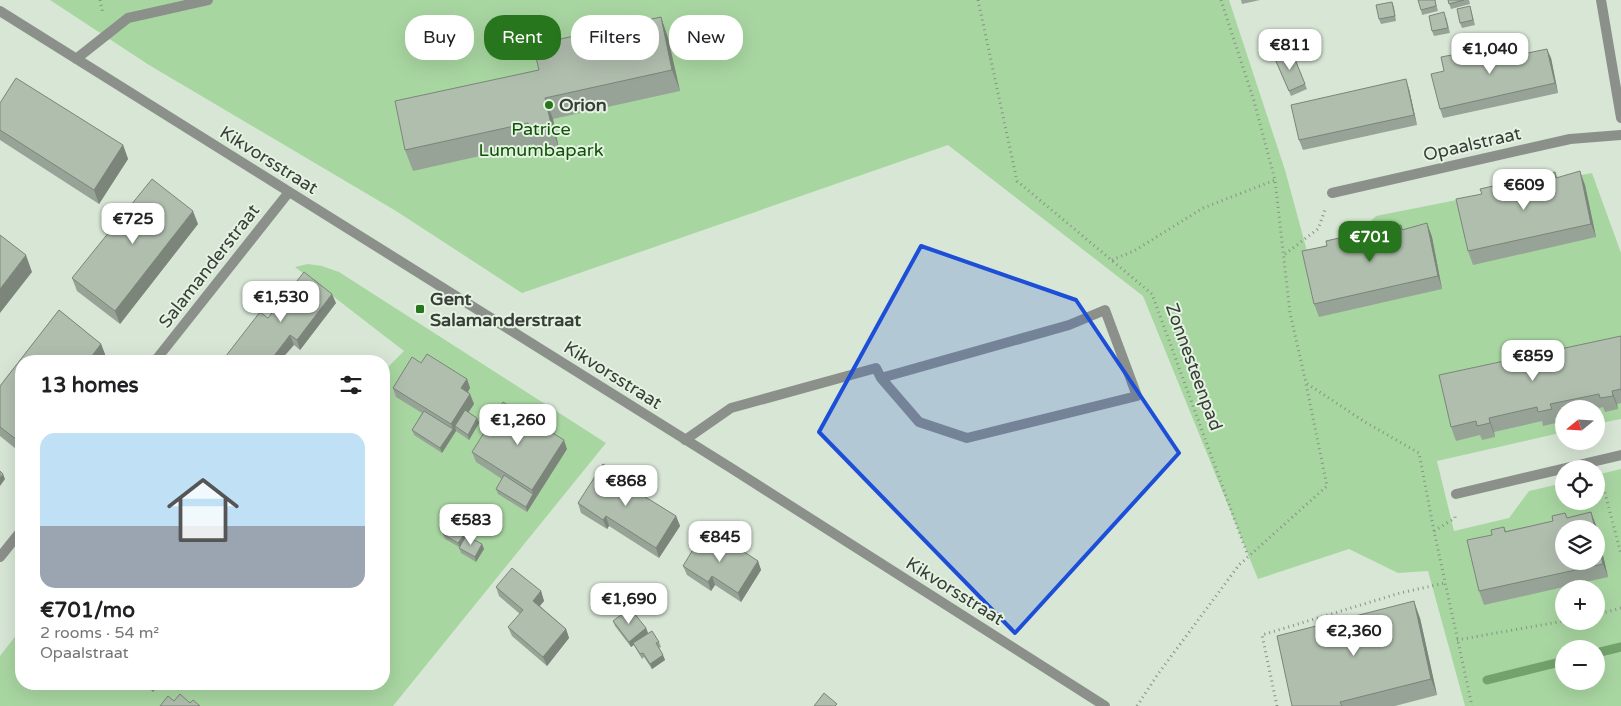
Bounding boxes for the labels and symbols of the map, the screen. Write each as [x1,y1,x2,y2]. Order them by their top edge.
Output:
pin: €811 [1260,28,1320,71]
pin: €1,040 [1449,32,1531,75]
place label: Orion [559,94,607,116]
marker: Orion [543,99,555,111]
park label: Patrice Lumumbapark [479,118,604,161]
street label: Kikvorsstraat [216,121,322,199]
street label: Opaalstraat [1421,122,1523,166]
pin: €609 [1494,168,1554,211]
street label: Salamanderstraat [154,200,264,332]
pin: €725 [103,202,163,245]
pin: €701 [1340,220,1400,263]
pin: €1,530 [240,280,322,323]
place label: Gent Salamanderstraat [430,288,581,331]
street label: Zonnesteenpad [1161,300,1227,434]
marker: Gent Salamanderstraat [414,303,426,315]
street label: Kikvorsstraat [560,336,666,414]
pin: €859 [1503,340,1563,382]
north arrow [1555,400,1605,450]
pin: €1,260 [477,404,559,446]
pin: €868 [596,464,656,507]
pin: €583 [441,504,501,546]
pin: €845 [690,520,750,563]
street label: Kikvorsstraat [902,552,1008,630]
pin: €1,690 [588,582,670,625]
pin: €2,360 [1313,614,1395,657]

